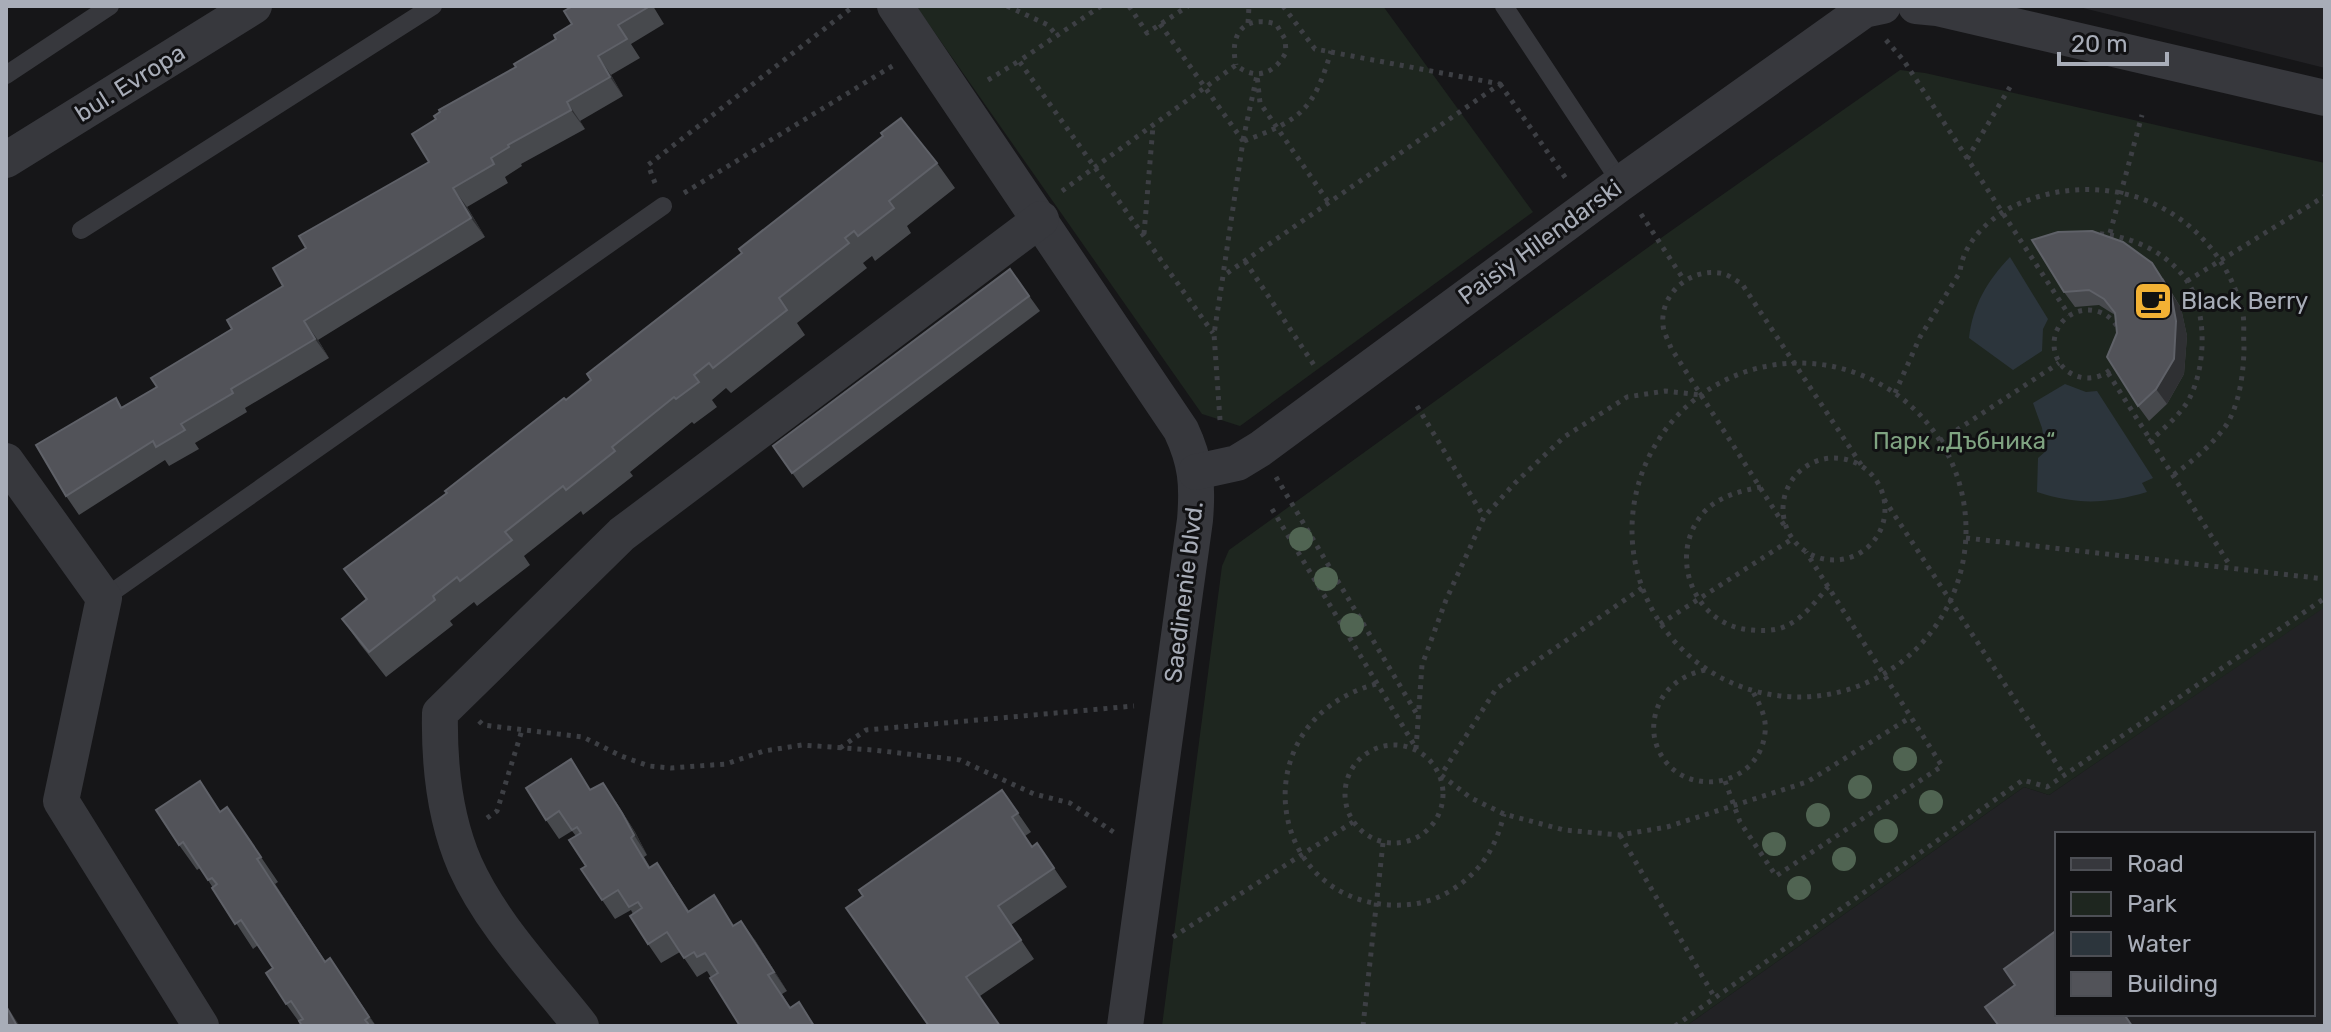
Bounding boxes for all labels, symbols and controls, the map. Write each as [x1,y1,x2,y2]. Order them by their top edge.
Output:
scale bar [2059,16,2167,66]
text: 20 m [2071,30,2128,58]
street label: bul. Evropa [70,38,190,128]
street label: Paisiy Hilendarski [1453,173,1627,311]
cafe icon: Black Berry [2132,280,2174,322]
place label: Black Berry [2181,287,2308,315]
park label: Парк „Дъбника“ [1873,427,2055,455]
street label: Saedinenie blvd. [1159,500,1209,684]
legend [2055,832,2315,1016]
text: Road [2127,850,2184,878]
text: Park [2127,890,2178,918]
text: Water [2127,930,2191,958]
text: Building [2127,970,2218,998]

